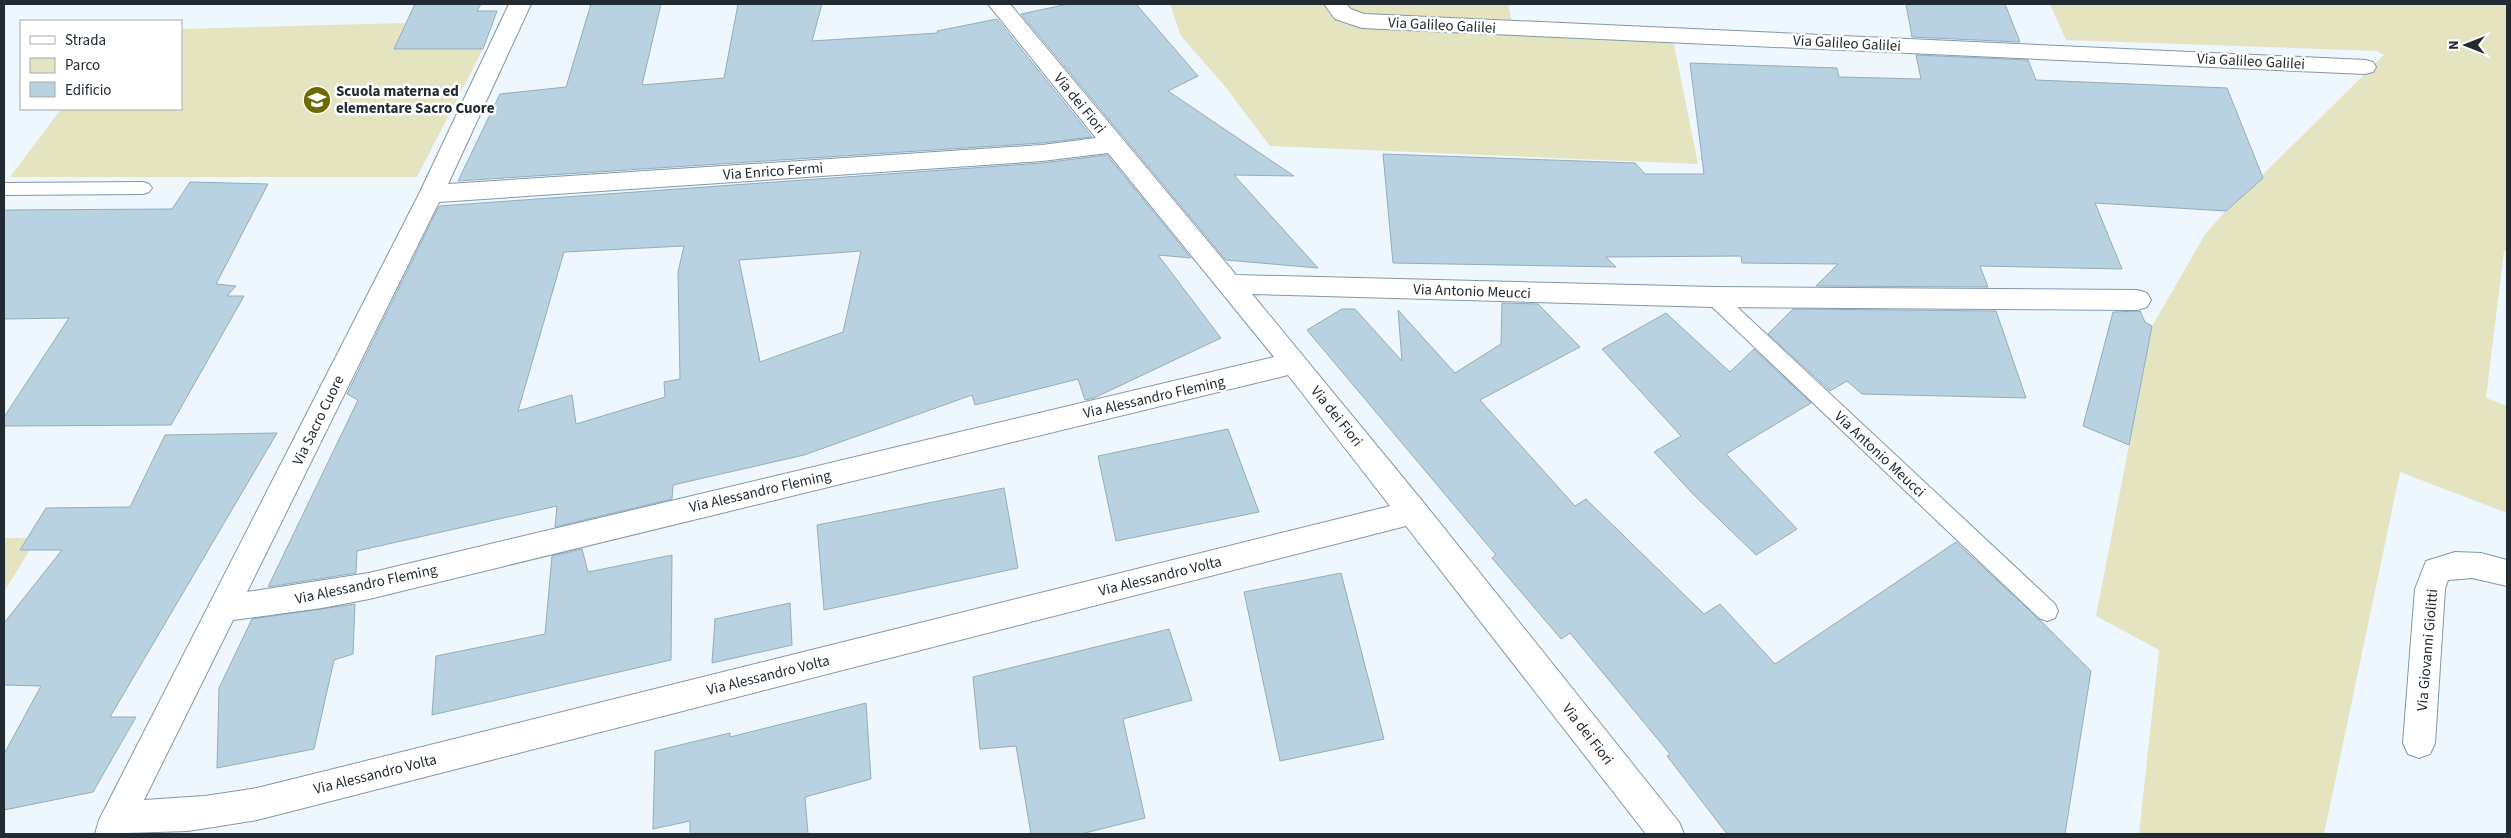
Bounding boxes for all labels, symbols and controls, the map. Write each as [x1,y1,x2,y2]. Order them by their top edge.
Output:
street label: Via Galileo Galilei [1387,12,1496,39]
legend [20,20,182,110]
north arrow [2441,20,2491,70]
text: Strada [65,30,106,51]
street label: Via Galileo Galilei [1792,30,1901,57]
text: N [2444,40,2464,50]
street label: Via Galileo Galilei [2196,48,2305,75]
text: Parco [65,55,100,76]
street label: Via dei Fiori [1049,69,1111,138]
text: Edificio [65,80,112,101]
place label: Scuola materna ed elementare Sacro Cuore [336,81,495,119]
school or university icon: Scuola materna ed elementare Sacro Cuore [302,85,332,115]
street label: Via Enrico Fermi [722,158,824,185]
street label: Via Antonio Meucci [1413,279,1531,304]
street label: Via Alessandro Fleming [1081,371,1227,424]
street label: Via Sacro Cuore [288,372,349,469]
street label: Via dei Fiori [1306,382,1368,451]
street label: Via Antonio Meucci [1829,406,1930,502]
street label: Via Alessandro Fleming [687,465,833,518]
street label: Via Alessandro Volta [1096,551,1224,602]
street label: Via Alessandro Fleming [293,559,440,610]
street label: Via Giovanni Giolitti [2412,588,2443,712]
street label: Via Alessandro Volta [704,650,832,701]
street label: Via dei Fiori [1557,699,1618,769]
street label: Via Alessandro Volta [311,749,439,800]

